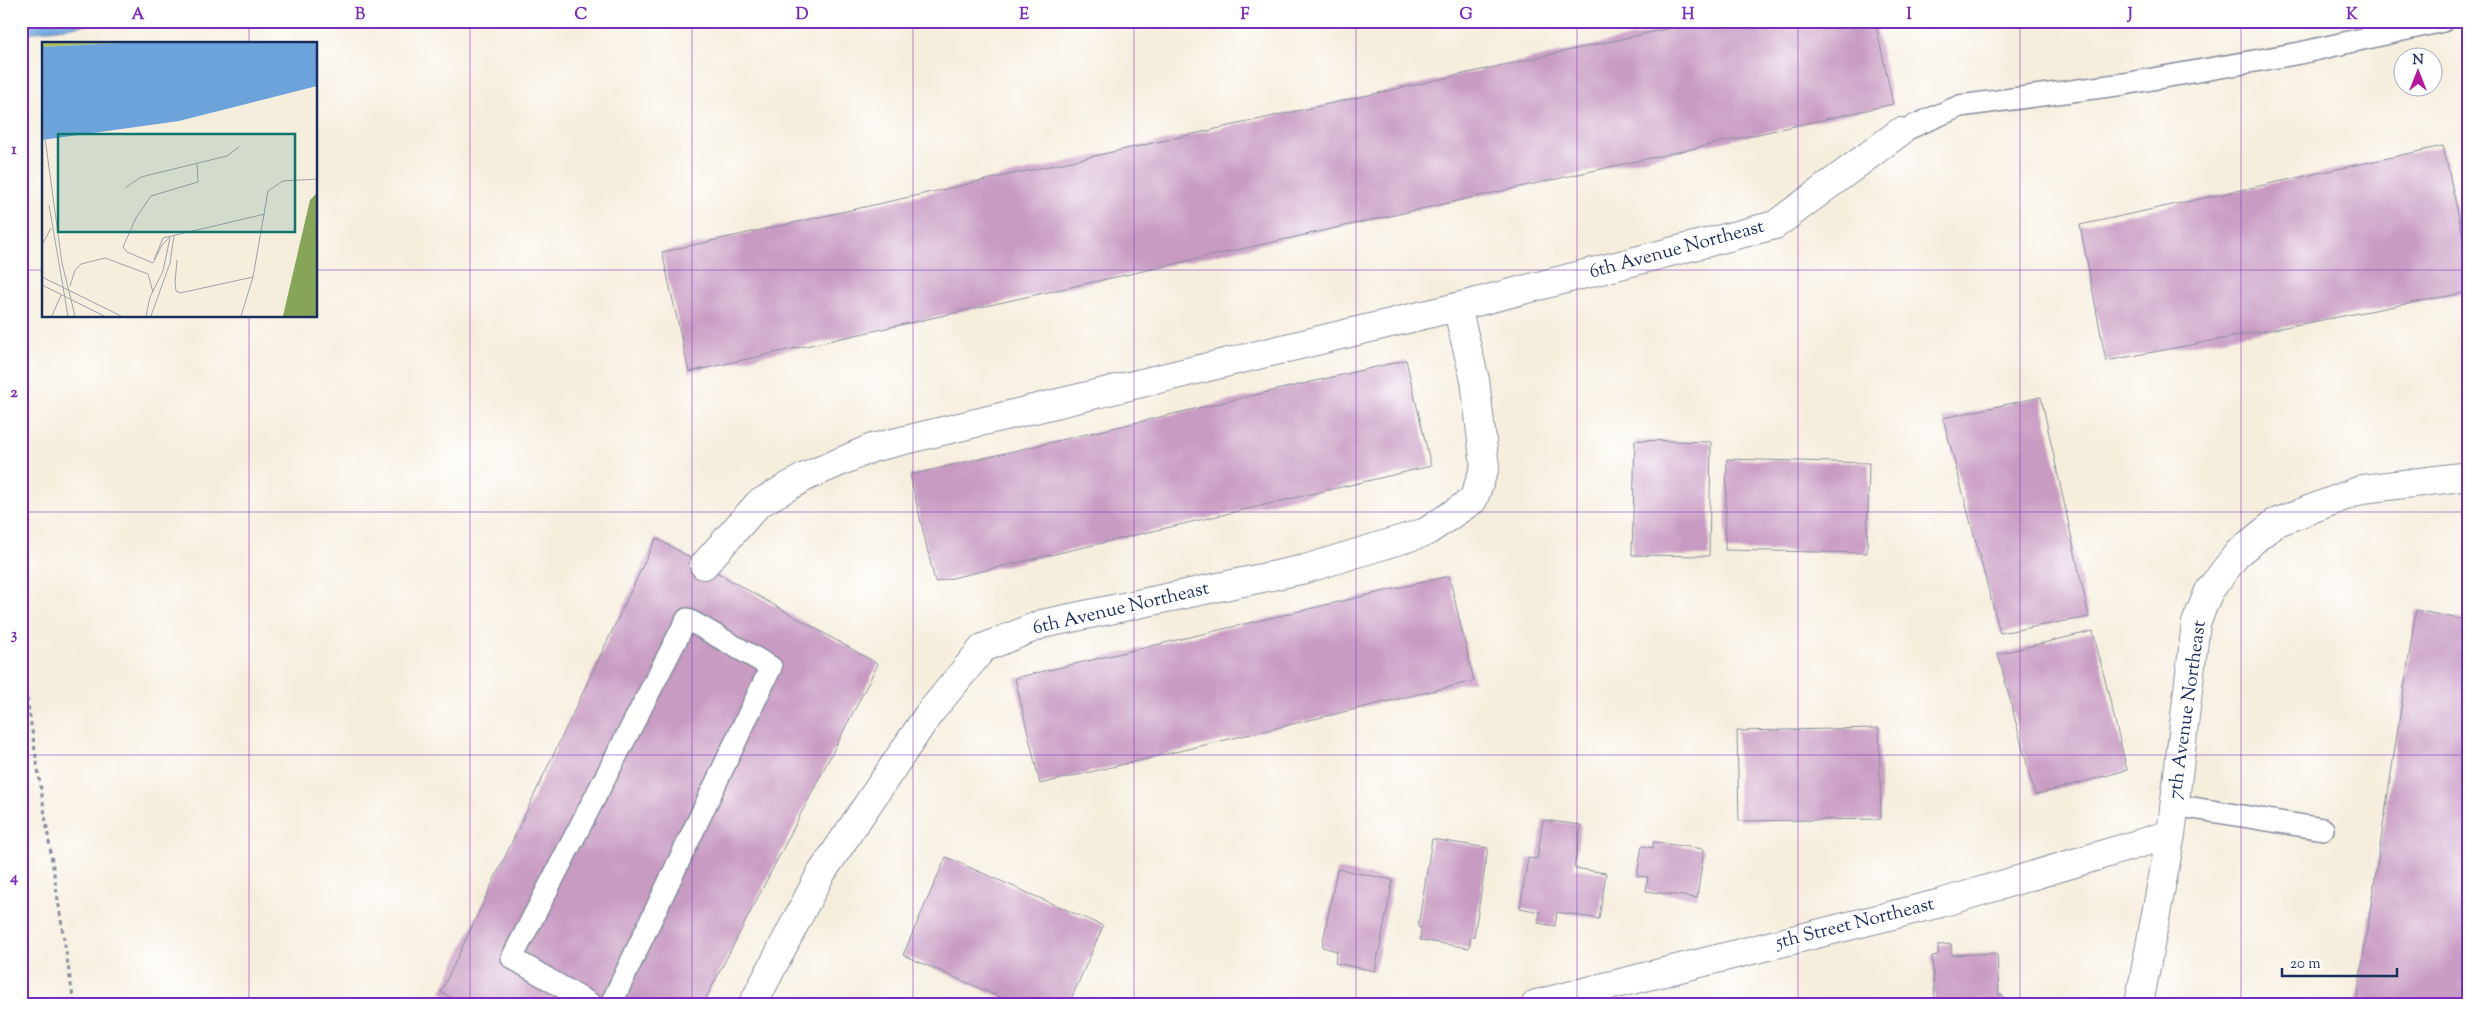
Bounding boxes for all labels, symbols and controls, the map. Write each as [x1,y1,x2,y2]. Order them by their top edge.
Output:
text: A [132,4,145,27]
text: B [355,4,365,27]
text: C [575,4,588,27]
text: D [796,4,809,27]
text: E [1019,4,1029,27]
text: F [1241,4,1250,27]
text: G [1459,4,1473,27]
text: H [1682,4,1695,27]
text: I [1906,4,1912,27]
text: J [2126,4,2133,27]
text: K [2346,4,2358,27]
inset map [42,42,318,318]
north arrow [2392,48,2442,98]
text: N [2412,51,2424,71]
text: 1 [11,139,17,162]
street label: 6th Avenue Northeast [1587,214,1768,286]
text: 2 [10,382,18,405]
street label: 6th Avenue Northeast [1030,575,1212,642]
street label: 7th Avenue Northeast [2162,618,2214,801]
text: 3 [11,624,18,647]
text: 4 [9,867,18,890]
street label: 5th Street Northeast [1772,891,1938,957]
scale bar [2282,945,2398,977]
text: 20 m [2290,954,2321,975]

